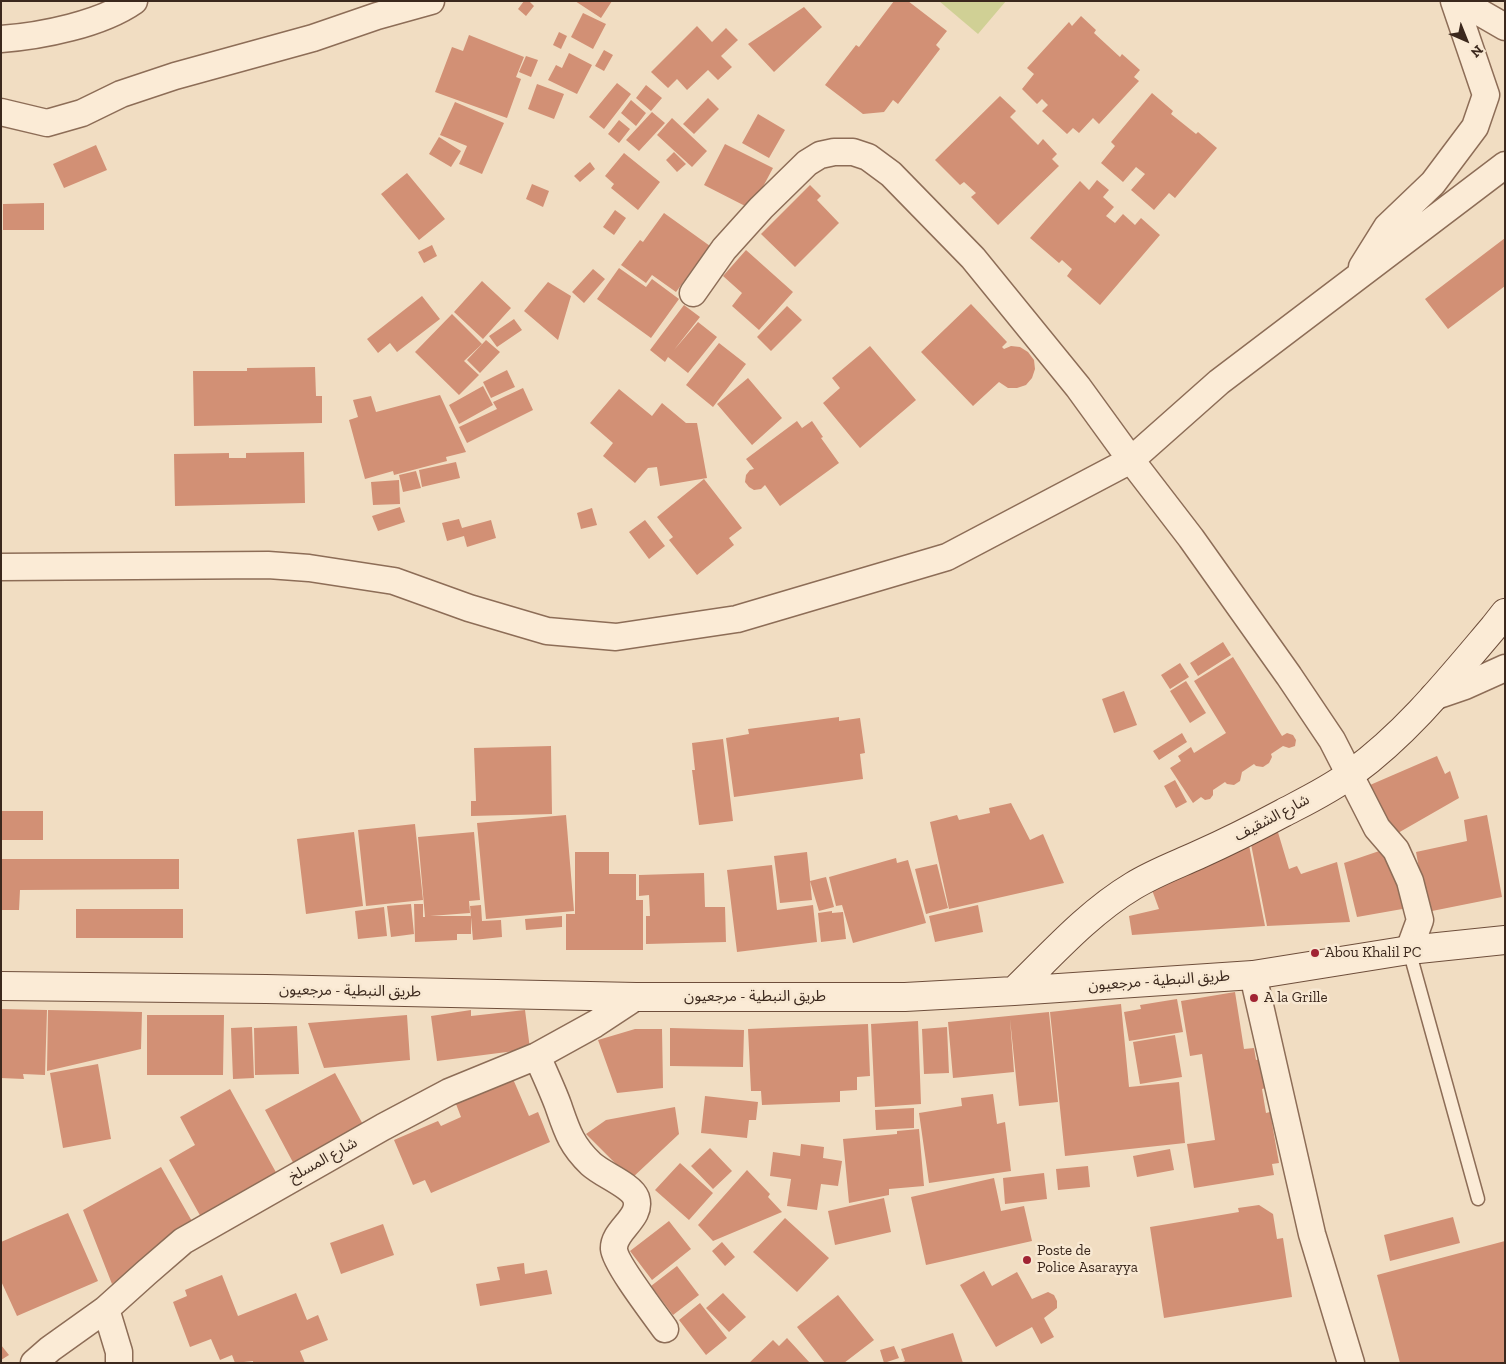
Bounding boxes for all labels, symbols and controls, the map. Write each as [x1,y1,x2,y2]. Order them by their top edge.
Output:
north arrow [1441,15,1491,65]
text: N [1467,41,1487,61]
street label: شارع الشقيف [1231,791,1313,845]
place label: Abou Khalil PC [1325,944,1421,962]
marker: Abou Khalil PC [1309,947,1321,959]
street label: طريق النبطية - مرجعيون [1088,967,1230,995]
street label: طريق النبطية - مرجعيون [279,981,421,1001]
street label: طريق النبطية - مرجعيون [684,988,826,1006]
place label: A la Grille [1264,989,1328,1007]
marker: A la Grille [1248,992,1260,1004]
street label: شارع المسلخ [286,1134,360,1186]
place label: Poste de Police Asarayya [1037,1242,1138,1277]
marker: Poste de Police Asarayya [1021,1254,1033,1266]

